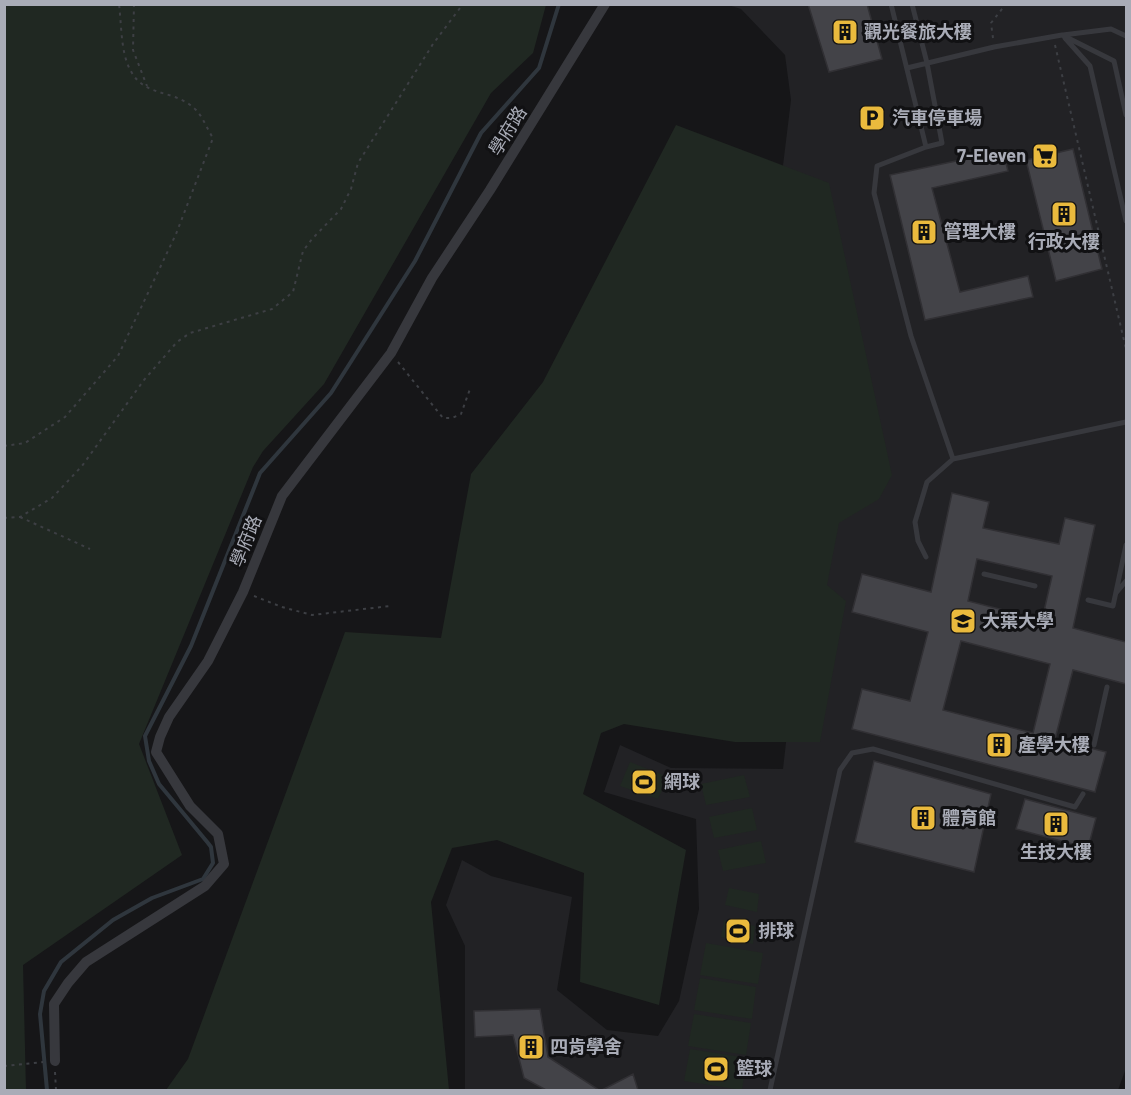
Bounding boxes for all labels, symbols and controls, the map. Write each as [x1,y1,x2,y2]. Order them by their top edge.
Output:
building icon: 觀光餐旅大樓 [830,17,860,47]
place label: 觀光餐旅大樓 [864,20,972,42]
street label: 學府路 [484,102,531,159]
parking icon: 汽車停車場 [857,103,887,133]
place label: 汽車停車場 [892,106,982,128]
supermarket icon: 7-Eleven [1030,141,1060,171]
place label: 7-Eleven [957,144,1026,166]
building icon: 行政大樓 [1049,199,1079,229]
building icon: 管理大樓 [909,217,939,247]
place label: 管理大樓 [944,220,1016,242]
place label: 行政大樓 [1028,230,1100,252]
street label: 學府路 [225,511,265,570]
school or university icon: 大葉大學 [948,606,978,636]
place label: 大葉大學 [982,609,1054,631]
building icon: 產學大樓 [984,730,1014,760]
place label: 產學大樓 [1018,733,1090,755]
sports icon: 網球 [629,767,659,797]
place label: 網球 [664,770,700,792]
building icon: 體育館 [908,803,938,833]
place label: 體育館 [942,806,996,828]
building icon: 生技大樓 [1041,809,1071,839]
place label: 生技大樓 [1020,840,1092,862]
sports icon: 排球 [723,916,753,946]
place label: 排球 [758,919,794,941]
building icon: 四肯學舍 [516,1032,546,1062]
place label: 四肯學舍 [550,1035,622,1057]
sports icon: 籃球 [701,1054,731,1084]
place label: 籃球 [736,1057,772,1079]

